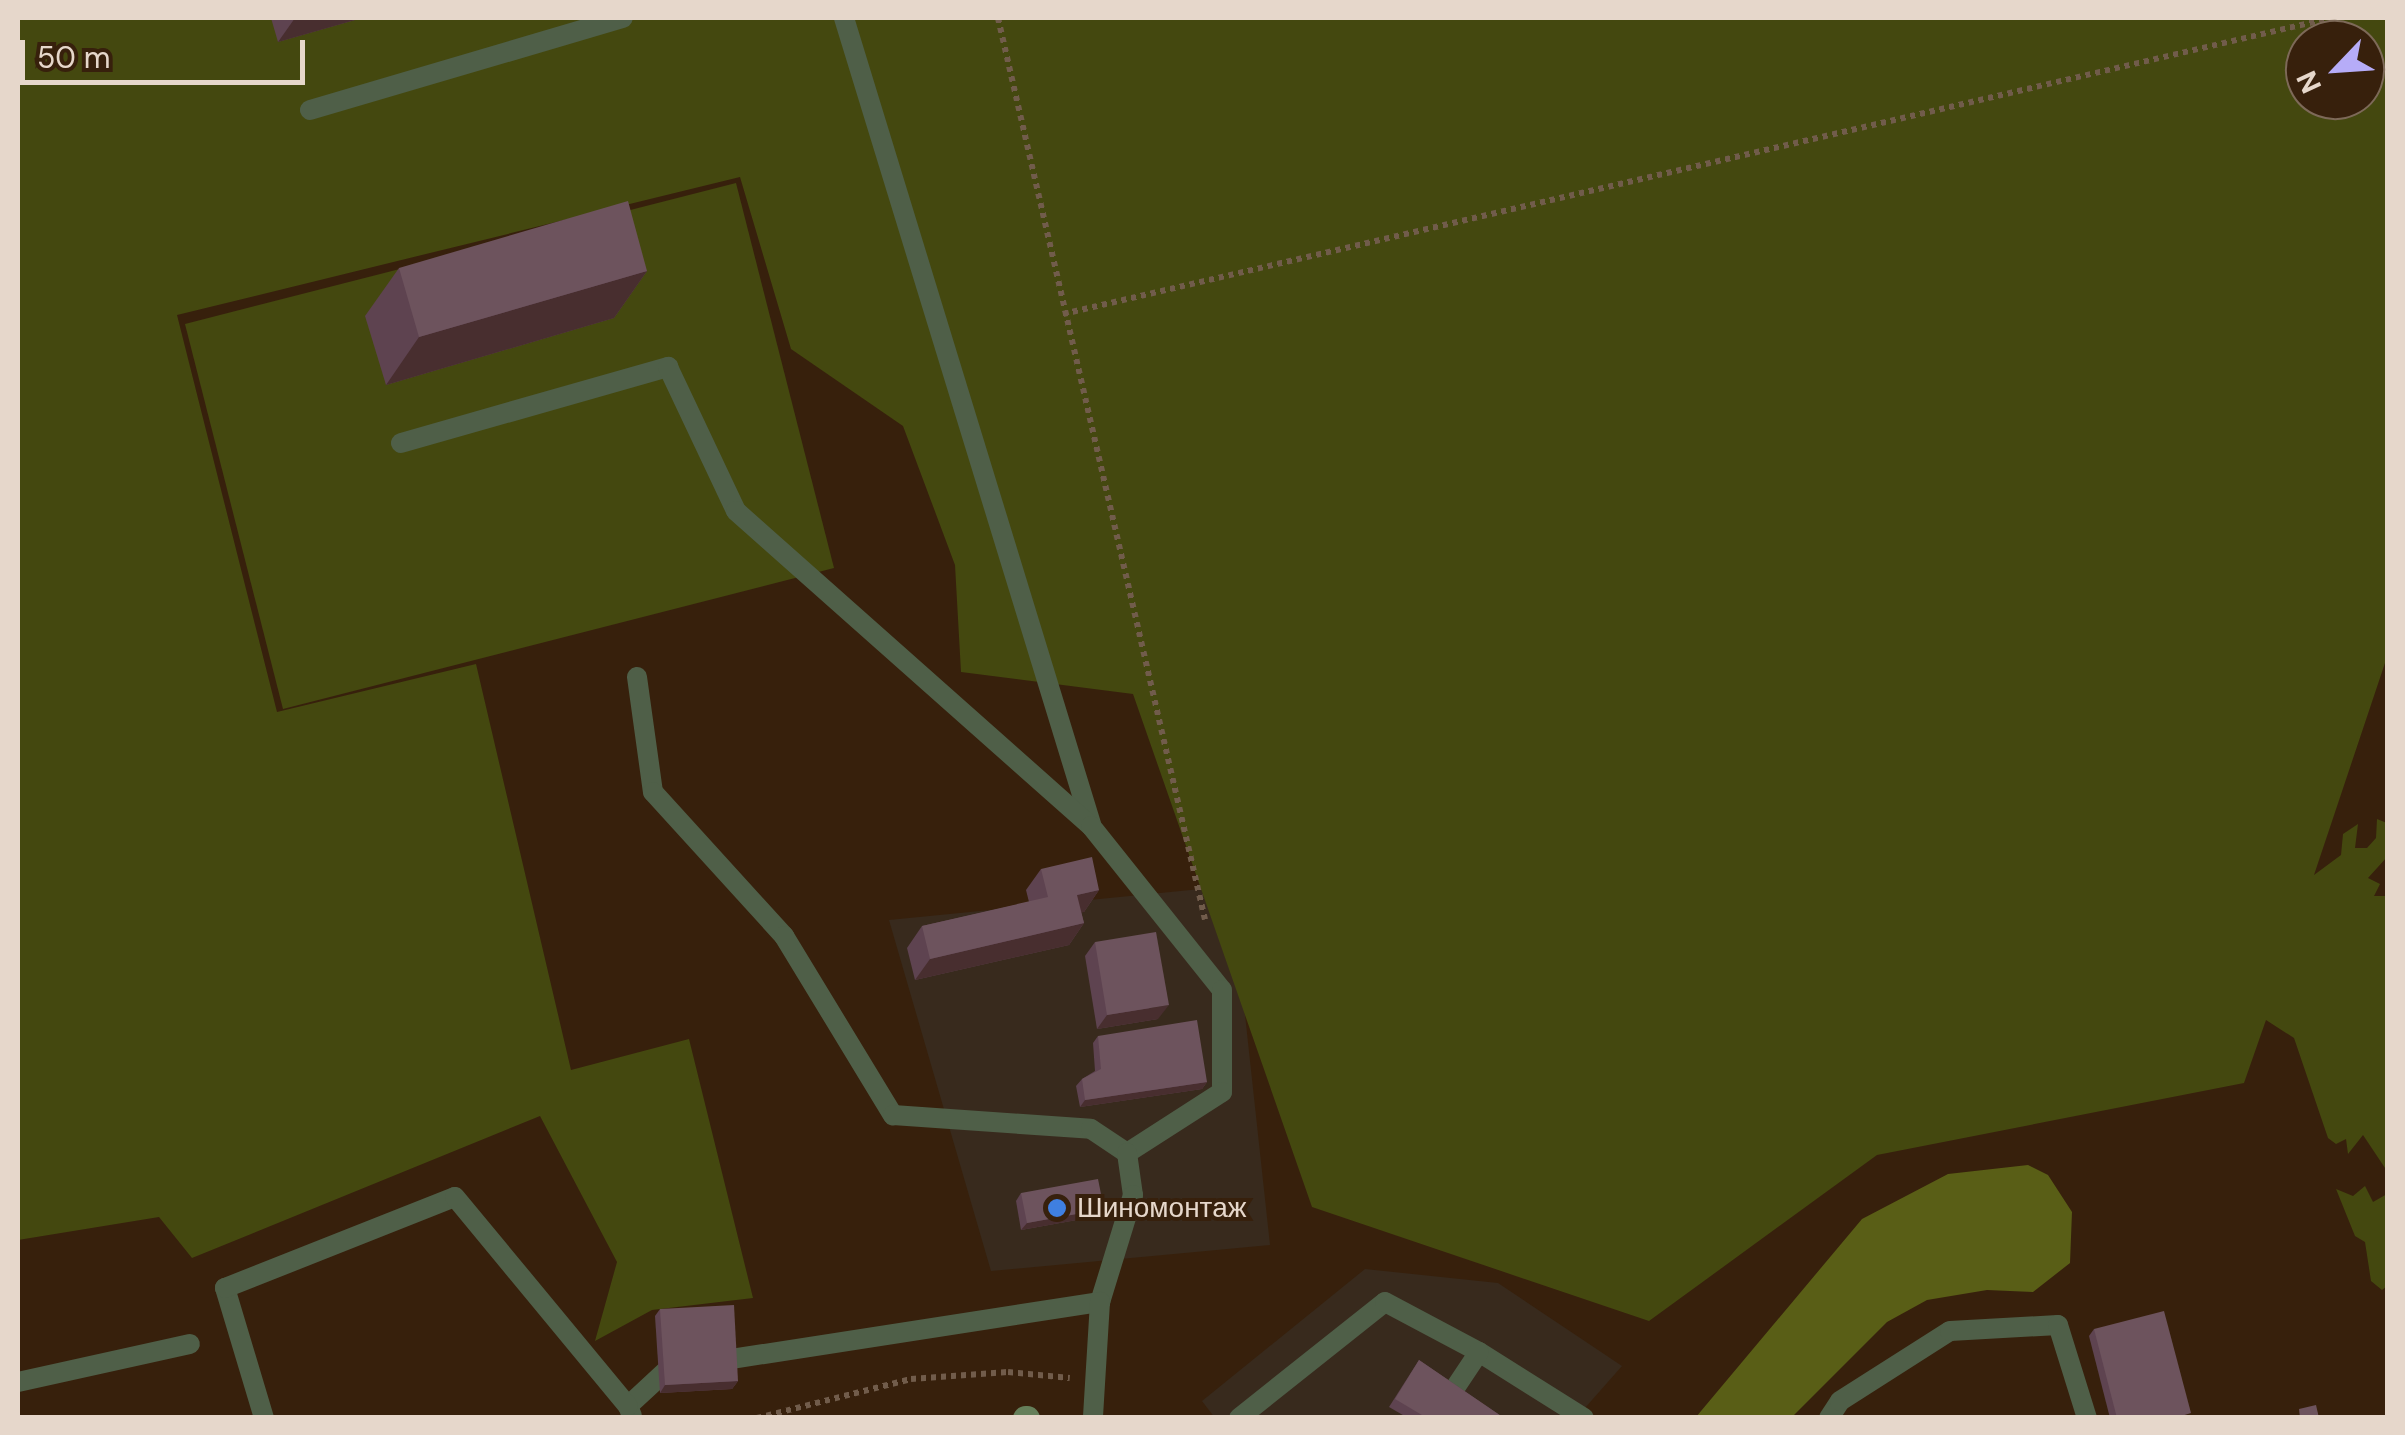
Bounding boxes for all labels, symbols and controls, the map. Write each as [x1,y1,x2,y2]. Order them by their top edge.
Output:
scale bar [25,20,310,82]
north arrow [2285,20,2385,120]
text: 50 m [37,38,111,77]
text: N [2288,65,2330,99]
place label: Шиномонтаж [1077,1191,1246,1225]
marker: Шиномонтаж [1046,1197,1068,1219]

